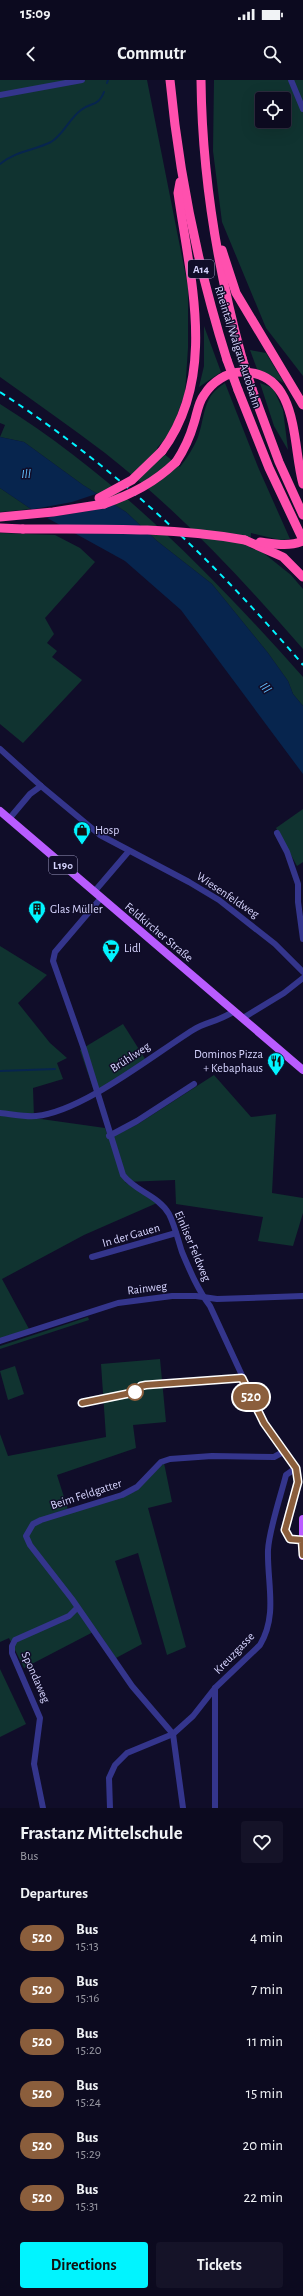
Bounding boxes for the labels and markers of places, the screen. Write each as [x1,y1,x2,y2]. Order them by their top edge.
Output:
shop icon: Hosp [72,820,92,845]
place label: Hosp [95,824,119,836]
building icon: Glas Müller [27,899,47,924]
place label: Glas Müller [50,903,103,915]
supermarket icon: Lidl [101,938,121,963]
place label: Lidl [124,942,141,954]
place label: Dominos Pizza + Kebaphaus [194,1048,263,1074]
restaurant icon: Dominos Pizza + Kebaphaus [266,1051,286,1076]
unlabelled marker [126,1383,144,1401]

